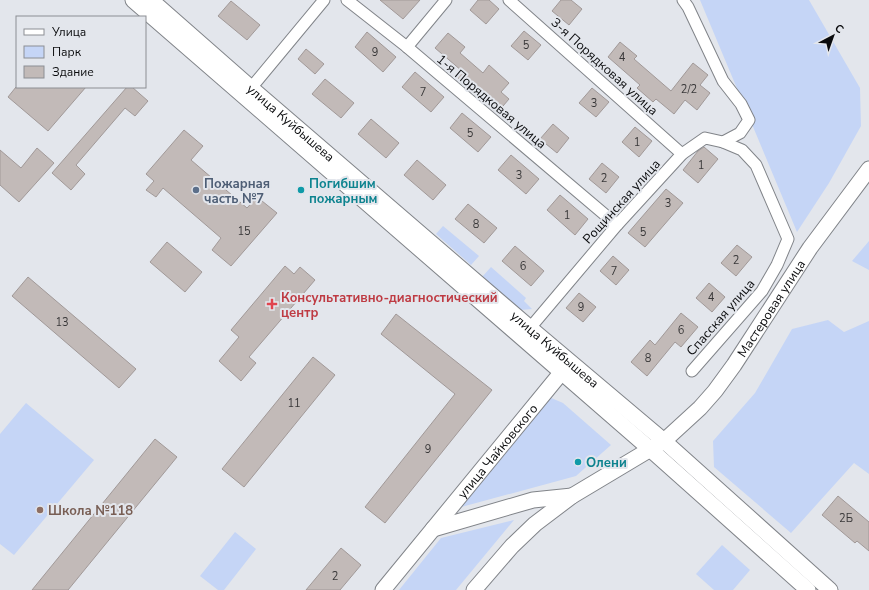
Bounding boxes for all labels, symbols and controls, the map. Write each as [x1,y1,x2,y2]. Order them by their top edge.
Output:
street label: 3-я Порядковая улица [548,14,662,118]
legend [16,16,146,88]
north arrow [813,16,853,56]
text: С [831,21,847,37]
text: Улица [51,24,86,40]
house number: 5 [523,38,530,53]
text: Парк [52,44,82,60]
house number: 9 [372,45,378,60]
street label: 1-я Порядковая улица [433,50,550,153]
house number: 4 [619,50,626,65]
text: Здание [52,64,94,80]
street label: улица Куйбышева [243,80,338,166]
house number: 2/2 [681,82,697,97]
house number: 7 [420,85,426,100]
house number: 3 [591,96,597,110]
house number: 5 [467,126,474,141]
house number: 1 [634,135,640,150]
street label: Рощинская улица [579,156,665,248]
house number: 1 [698,158,704,173]
house number: 3 [516,168,522,183]
house number: 2 [601,171,607,186]
place label: Пожарная часть №7 [204,175,270,208]
place label: Погибшим пожарным [309,175,377,208]
marker: Пожарная часть №7 [191,185,201,195]
marker: Погибшим пожарным [296,185,306,195]
house number: 3 [665,196,671,211]
house number: 1 [564,208,570,223]
house number: 8 [473,217,480,232]
house number: 15 [237,224,251,239]
house number: 5 [640,225,647,240]
house number: 2 [733,253,739,268]
street label: Мастеровая улица [733,256,810,361]
house number: 6 [520,259,527,274]
house number: 7 [611,264,617,279]
street label: Спасская улица [682,275,759,360]
place label: Консультативно-диагностический центр [281,289,498,322]
house number: 4 [708,290,715,305]
marker: Консультативно-диагностический центр [266,298,278,310]
house number: 9 [578,300,584,315]
street label: улица Куйбышева [506,307,602,392]
house number: 13 [55,315,69,330]
house number: 6 [678,323,685,338]
house number: 8 [645,351,652,366]
house number: 11 [287,396,301,411]
street label: улица Чайковского [454,400,542,503]
house number: 9 [425,442,431,457]
place label: Олени [586,454,627,472]
marker: Олени [573,457,583,467]
place label: Школа №118 [48,502,133,520]
marker: Школа №118 [35,505,45,515]
house number: 2Б [839,511,853,526]
house number: 2 [332,569,338,584]

